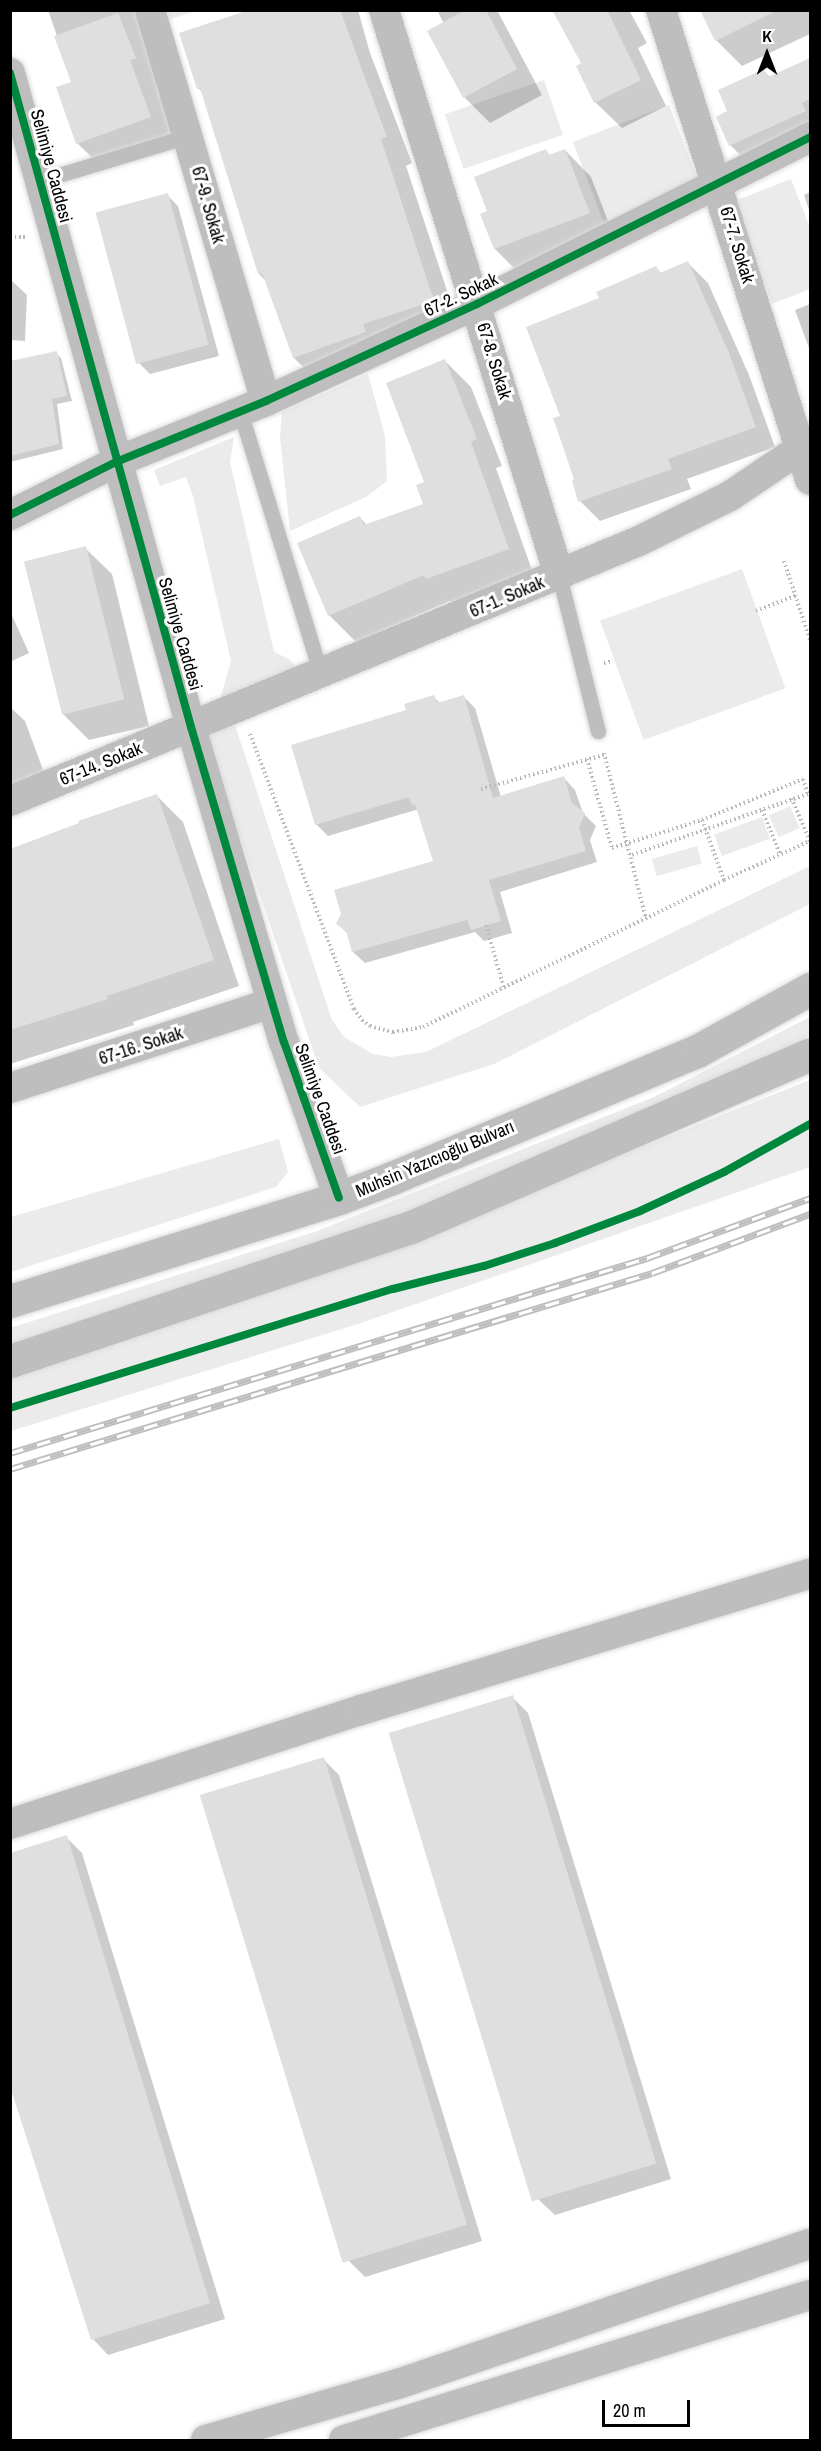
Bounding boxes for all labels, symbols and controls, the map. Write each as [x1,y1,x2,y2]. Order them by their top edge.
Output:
north arrow [737,24,797,84]
text: K [762,25,772,47]
street label: Selimiye Caddesi [25,107,77,225]
street label: 67-9. Sokak [187,164,229,246]
street label: 67-7. Sokak [715,204,759,286]
street label: 67-2. Sokak [421,269,501,321]
street label: 67-8. Sokak [472,320,516,402]
street label: 67-1. Sokak [467,572,547,622]
street label: Selimiye Caddesi [154,575,206,693]
street label: 67-14. Sokak [57,738,145,790]
street label: 67-16. Sokak [96,1022,186,1070]
street label: Selimiye Caddesi [290,1041,350,1157]
street label: Muhsin Yazıcıoğlu Bulvarı [352,1116,518,1202]
scale bar [605,2388,694,2426]
text: 20 m [613,2398,646,2423]

